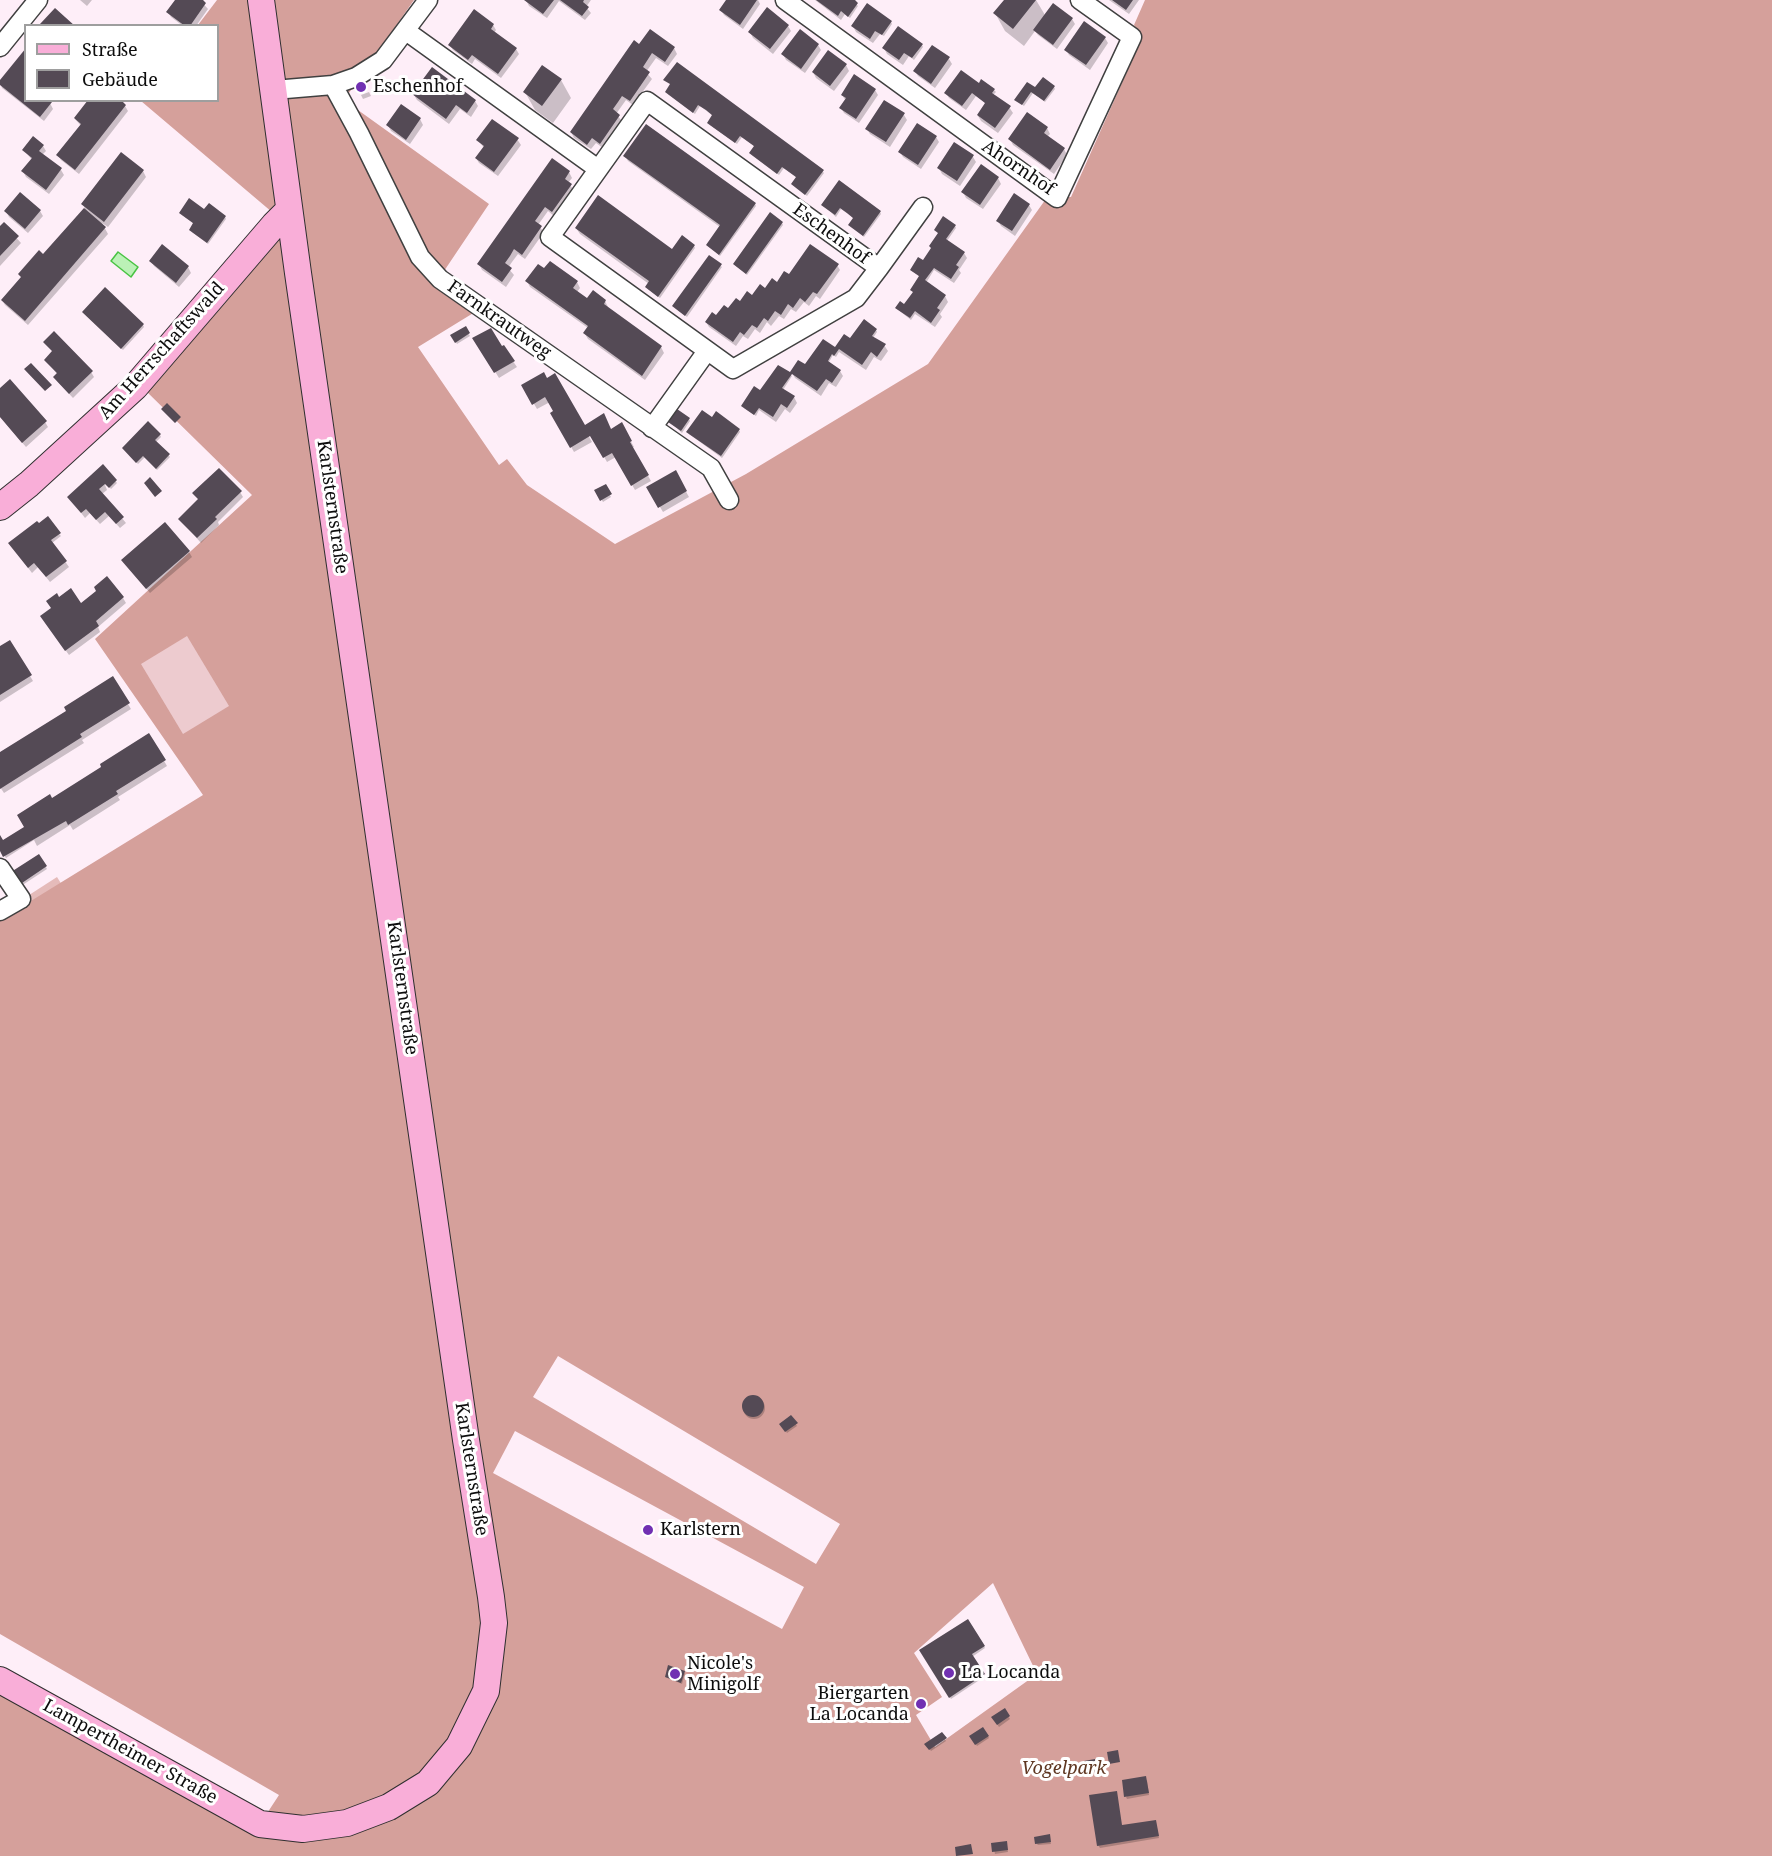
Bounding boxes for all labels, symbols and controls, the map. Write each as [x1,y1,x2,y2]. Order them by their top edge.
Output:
legend [24,24,219,102]
text: Straße [82,37,138,61]
text: Gebäude [82,67,158,91]
place label: Eschenhof [373,76,462,98]
marker: Eschenhof [354,80,368,94]
street label: Ahornhof [978,136,1058,200]
street label: Eschenhof [789,199,873,269]
street label: Farnkrautweg [443,276,555,364]
street label: Am Herrschaftswald [95,278,229,424]
street label: Karlsternstraße [312,439,352,575]
street label: Karlsternstraße [382,920,422,1056]
street label: Karlsternstraße [450,1401,492,1537]
place label: Karlstern [660,1519,741,1541]
marker: Karlstern [641,1523,655,1537]
place label: Nicole's Minigolf [687,1653,759,1696]
place label: La Locanda [961,1662,1060,1684]
marker: La Locanda [942,1666,956,1680]
marker: Nicole's Minigolf [668,1667,682,1681]
place label: Biergarten La Locanda [810,1683,909,1726]
street label: Lampertheimer Straße [39,1695,221,1809]
marker: Biergarten La Locanda [914,1697,928,1711]
park label: Vogelpark [1021,1758,1107,1780]

